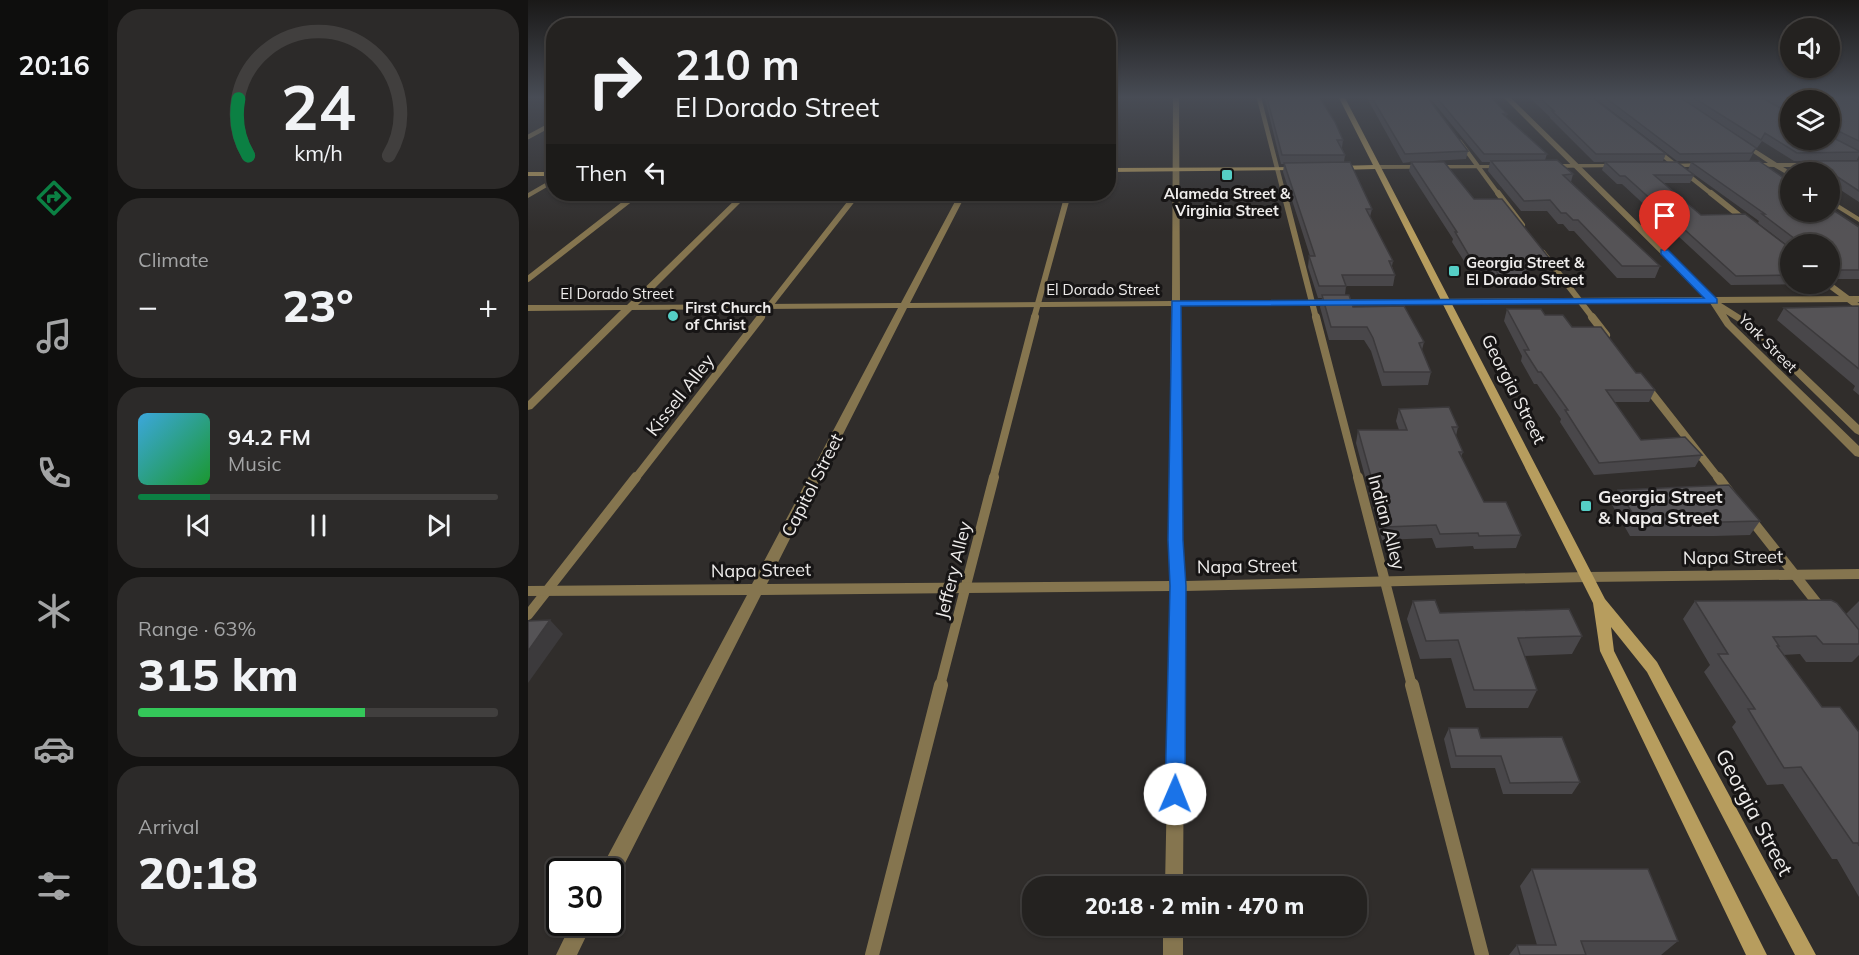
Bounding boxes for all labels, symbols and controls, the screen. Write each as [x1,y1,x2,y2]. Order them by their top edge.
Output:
map controls [1780,18,1840,294]
button: sound [1780,18,1840,78]
text: 210 m [675,38,800,91]
icon: right [576,42,654,120]
text: 20:16 [18,48,90,82]
text: 24 [281,67,355,146]
text: El Dorado Street [675,90,879,124]
button: layers [1780,90,1840,150]
text: km/h [294,139,342,166]
icon: left [639,156,672,189]
text: Then [576,159,627,187]
button: + [1780,162,1840,222]
marker: Alameda Street & Virginia Street [1220,168,1234,182]
icon: directions [33,177,75,219]
place label: Alameda Street & Virginia Street [1164,184,1291,220]
pin [1639,190,1690,252]
icon: arrive [1648,199,1681,232]
button: − [1780,234,1840,294]
text: Climate [138,247,209,272]
place label: Georgia Street & El Dorado Street [1466,253,1585,289]
marker: Georgia Street & El Dorado Street [1447,264,1461,278]
text: 23° [282,277,354,333]
street label: El Dorado Street [1046,280,1160,299]
street label: El Dorado Street [560,284,674,303]
text: − [138,285,158,326]
text: + [478,285,498,326]
place label: First Church of Christ [685,298,771,334]
marker: First Church of Christ [666,309,680,323]
street label: York Street [1734,309,1801,376]
icon: music [33,315,75,357]
street label: Georgia Street [1476,330,1552,448]
street label: Kissell Alley [641,349,719,441]
text: 94.2 FM [228,423,311,451]
street label: Capitol Street [776,429,848,541]
text: Music [228,451,281,476]
icon: phone [33,452,75,494]
street label: Indian Alley [1363,472,1411,572]
place label: Georgia Street & Napa Street [1598,485,1723,529]
marker: Georgia Street & Napa Street [1579,499,1593,513]
icon: previous [182,509,215,542]
icon: pause [302,509,335,542]
icon: next [422,509,455,542]
street label: Jeffery Alley [930,519,976,621]
street label: Napa Street [1683,545,1783,569]
street label: Napa Street [1197,554,1297,578]
street label: Napa Street [711,558,811,582]
icon: climate [33,590,75,632]
text: Range · 63% [138,616,256,641]
text: 315 km [138,646,299,702]
icon: car [33,728,75,770]
street label: Georgia Street [1711,744,1799,880]
position arrow [1143,762,1207,826]
text: Arrival [138,814,199,839]
text: 20:18 [138,844,258,900]
speed limit sign: 30 [546,858,624,936]
icon: filters [33,865,75,907]
text: 20:18 · 2 min · 470 m [1085,892,1304,920]

